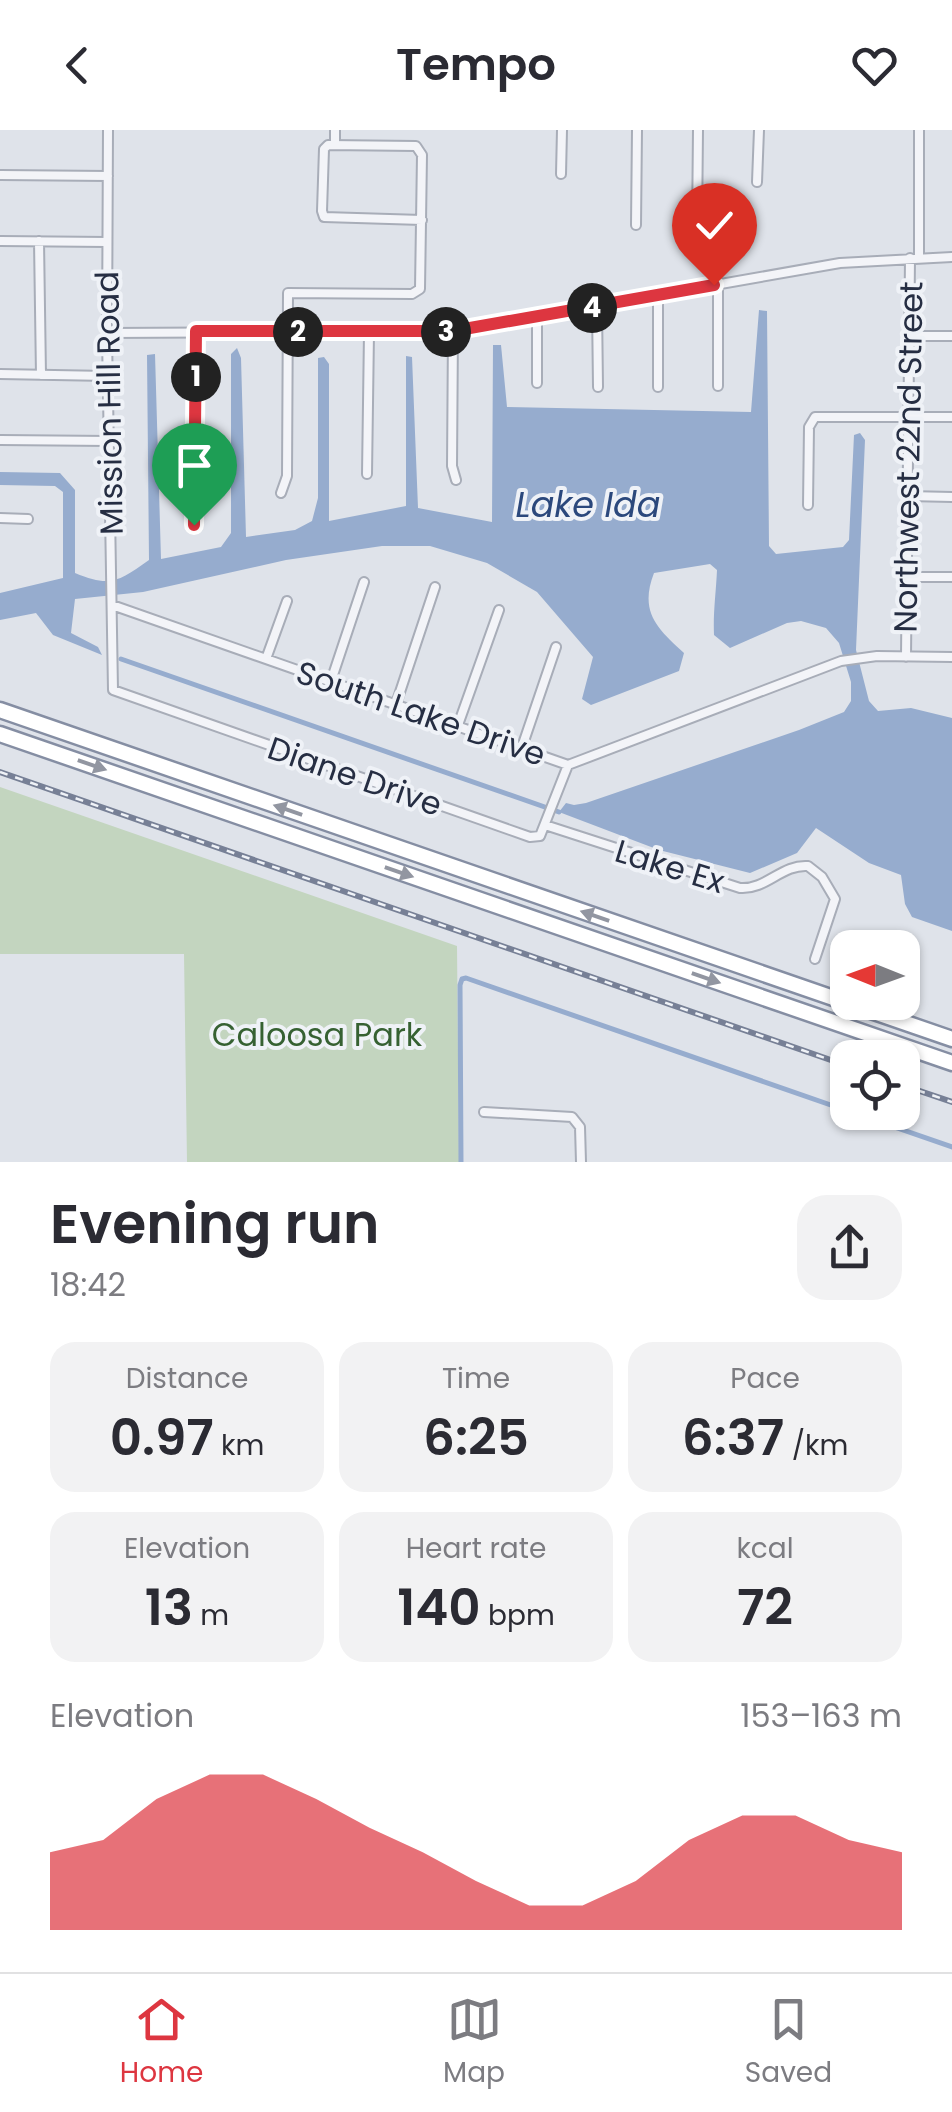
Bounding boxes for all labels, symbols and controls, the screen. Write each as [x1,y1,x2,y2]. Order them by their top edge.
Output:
text: Tempo [396,33,556,96]
icon: back [50,38,105,93]
icon: heart [847,38,902,93]
pin [672,183,757,286]
icon: check [687,198,742,253]
street label: Mission Hill Road [84,271,134,535]
street label: Northwest 22nd Street [882,281,934,633]
pin: 4 [567,283,617,333]
text: 4 [583,288,601,327]
pin: 2 [273,307,323,357]
pin: 3 [421,307,471,357]
text: 2 [290,312,306,351]
text: 3 [438,312,454,351]
pin: 1 [171,352,221,402]
text: 1 [191,357,201,396]
pin [152,423,237,526]
icon: arrive [167,438,222,493]
water label: Lake Ida [516,480,660,529]
street label: South Lake Drive [290,649,552,777]
street label: Diane Drive [262,725,448,827]
one-way arrow [78,759,108,774]
one-way arrow [273,801,303,816]
street label: Lake Ex [610,828,730,904]
one-way arrow [385,865,415,880]
one-way arrow [580,907,610,922]
north arrow [830,930,920,1020]
map controls [830,930,920,1130]
one-way arrow [692,971,722,986]
park label: Caloosa Park [212,1012,423,1057]
button: locate [830,1040,920,1130]
text: Evening run [50,1185,379,1262]
button: share [797,1195,902,1300]
text: 18:42 [50,1262,126,1307]
text: Distance [126,1359,248,1398]
text: Time [442,1359,510,1398]
text: Pace [730,1359,800,1398]
text: 0.97 [110,1402,214,1473]
text: 6:25 [423,1402,529,1473]
text: 6:37 [682,1402,784,1473]
text: km [214,1426,264,1465]
text: /km [784,1426,848,1465]
text: Elevation [124,1529,250,1568]
text: Heart rate [406,1529,546,1568]
text: kcal [736,1529,794,1568]
text: 13 [145,1572,193,1643]
text: 140 [397,1572,481,1643]
text: 72 [737,1572,793,1643]
text: m [193,1596,229,1635]
text: bpm [481,1596,555,1635]
text: Elevation [50,1693,194,1738]
text: 153–163 m [740,1693,902,1738]
tab: Home [120,1992,203,2094]
tab: Map [443,1992,505,2094]
tab: Saved [745,1992,832,2094]

